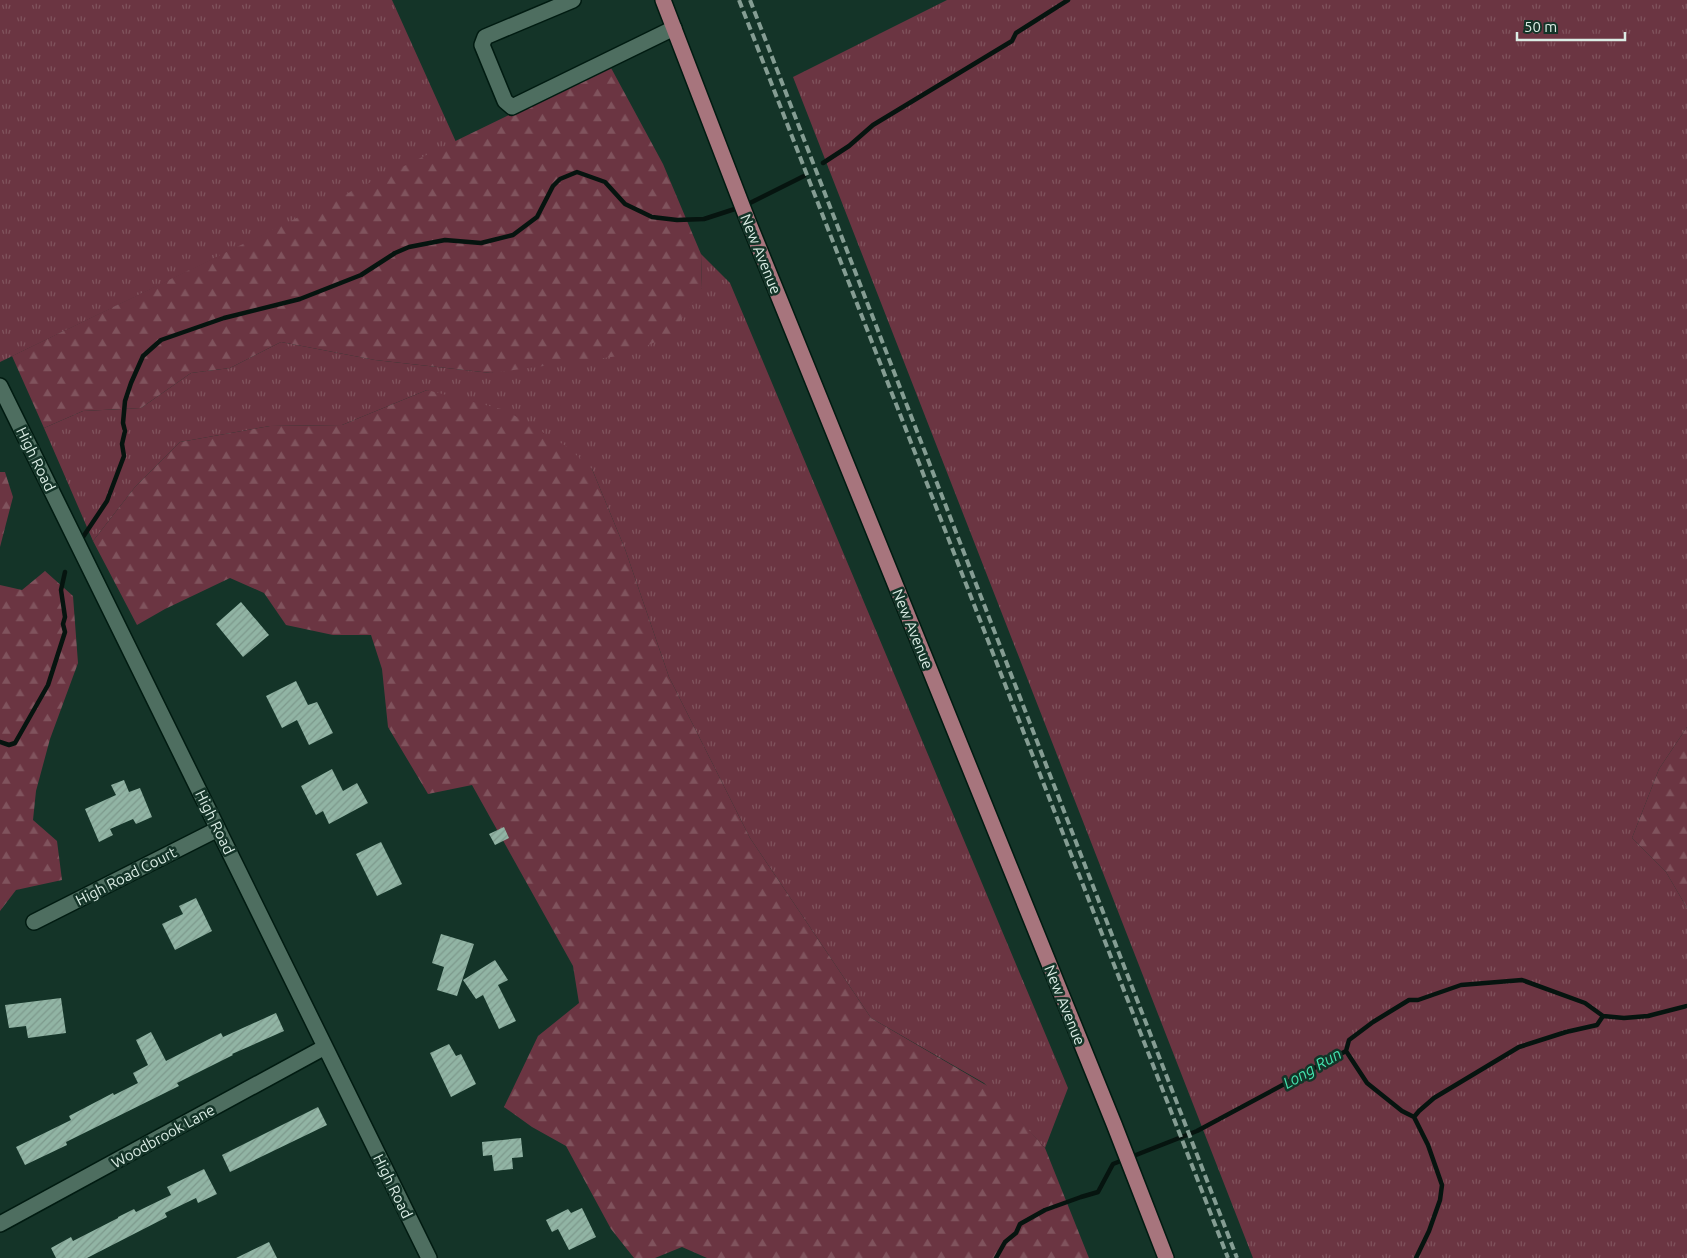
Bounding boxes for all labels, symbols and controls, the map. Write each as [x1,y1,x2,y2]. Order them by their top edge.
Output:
scale bar [1517,10,1624,42]
text: 50 m [1524,18,1557,35]
street label: New Avenue [737,212,785,296]
street label: High Road [13,424,59,494]
street label: New Avenue [889,587,937,671]
street label: High Road [192,787,238,857]
street label: High Road Court [73,843,179,909]
street label: New Avenue [1041,963,1089,1047]
water label: Long Run [1280,1044,1344,1092]
street label: Woodbrook Lane [109,1101,217,1171]
street label: High Road [370,1151,416,1221]

